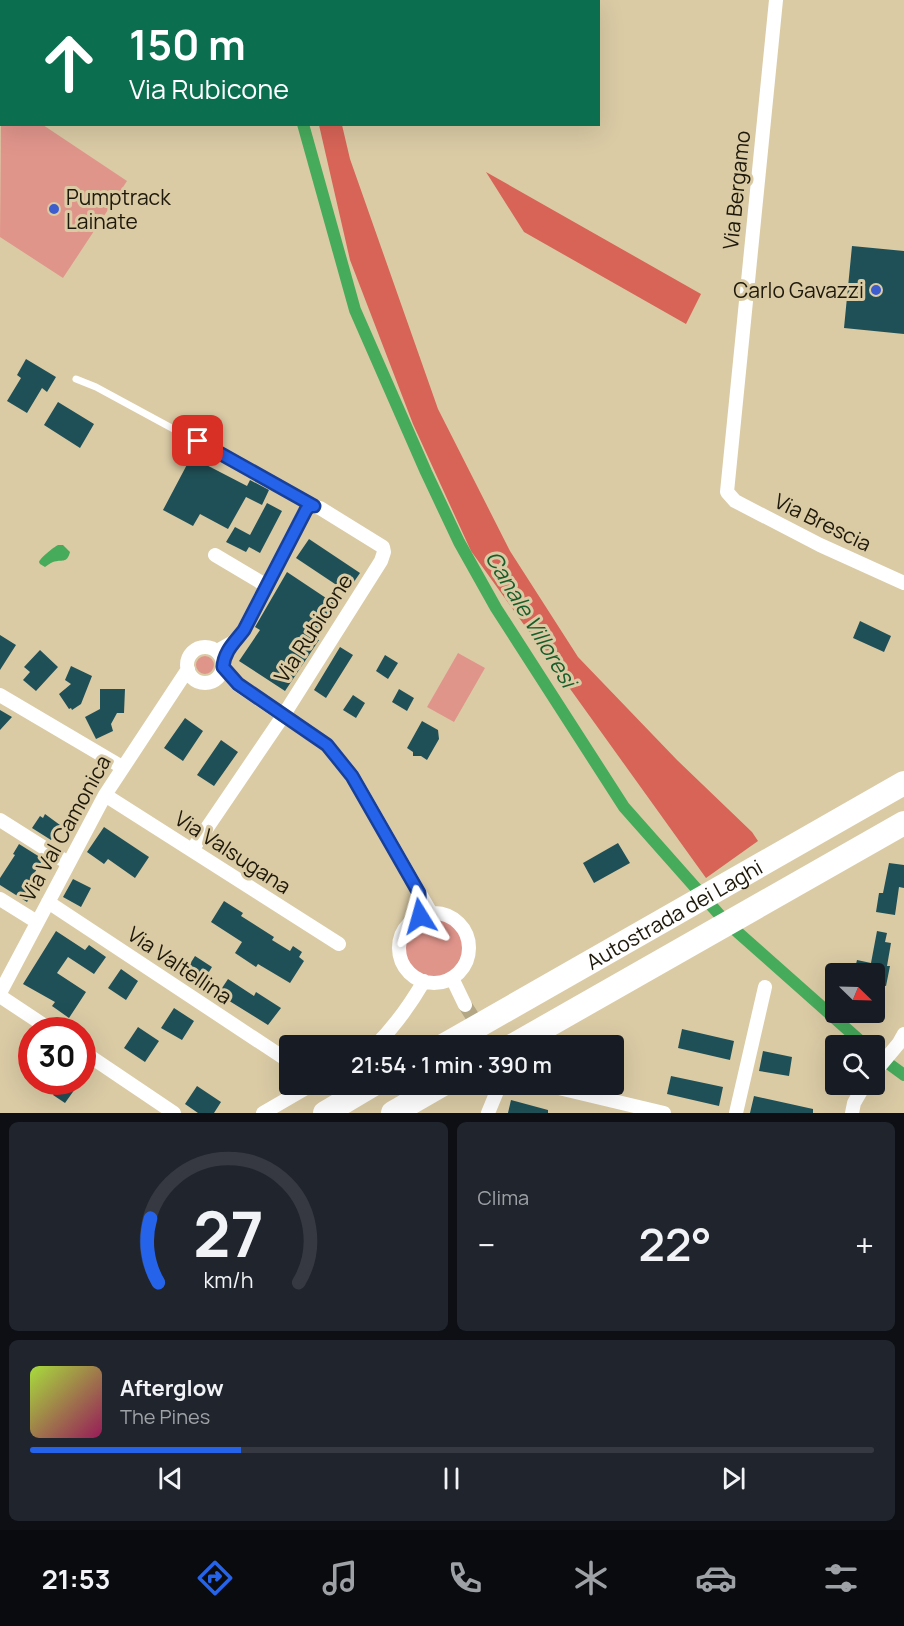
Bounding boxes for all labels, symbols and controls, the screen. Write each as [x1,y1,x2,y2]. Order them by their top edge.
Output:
text: 150 m [129,15,246,73]
icon: ahead [30,24,108,102]
text: Via Rubicone [129,70,289,107]
street label: Via Bergamo [716,129,756,251]
place label: Pumptrack Lainate [66,183,171,235]
marker: Pumptrack Lainate [47,202,61,216]
place label: Carlo Gavazzi [733,276,864,304]
marker: Carlo Gavazzi [869,283,883,297]
pin [172,415,223,466]
icon: arrive [181,424,214,457]
street label: Via Brescia [770,487,876,557]
water label: Canale Villoresi [478,545,585,695]
street label: Via Rubicone [267,568,359,688]
street label: Via Val Camonica [13,750,117,906]
street label: Via Valsugana [170,804,296,900]
street label: Autostrada dei Laghi [581,853,767,976]
position arrow [388,884,452,948]
street label: Via Valtellina [122,920,238,1010]
north arrow [825,963,885,1023]
map controls [825,963,885,1095]
speed limit sign: 30 [18,1017,96,1095]
button: search [825,1035,885,1095]
text: 21:54 · 1 min · 390 m [351,1050,552,1080]
text: Clima [478,1184,529,1211]
text: 27 [193,1190,263,1276]
text: 22° [639,1213,712,1275]
text: − [478,1222,495,1267]
text: + [855,1222,874,1267]
text: km/h [203,1266,253,1295]
text: Afterglow [120,1373,224,1403]
text: The Pines [120,1403,210,1430]
icon: previous [154,1462,187,1495]
icon: pause [435,1462,468,1495]
icon: next [717,1462,750,1495]
icon: directions [194,1557,236,1599]
icon: music [319,1557,361,1599]
icon: phone [444,1557,486,1599]
icon: climate [570,1557,612,1599]
icon: car [695,1557,737,1599]
icon: filters [820,1557,862,1599]
text: 21:53 [42,1560,110,1597]

